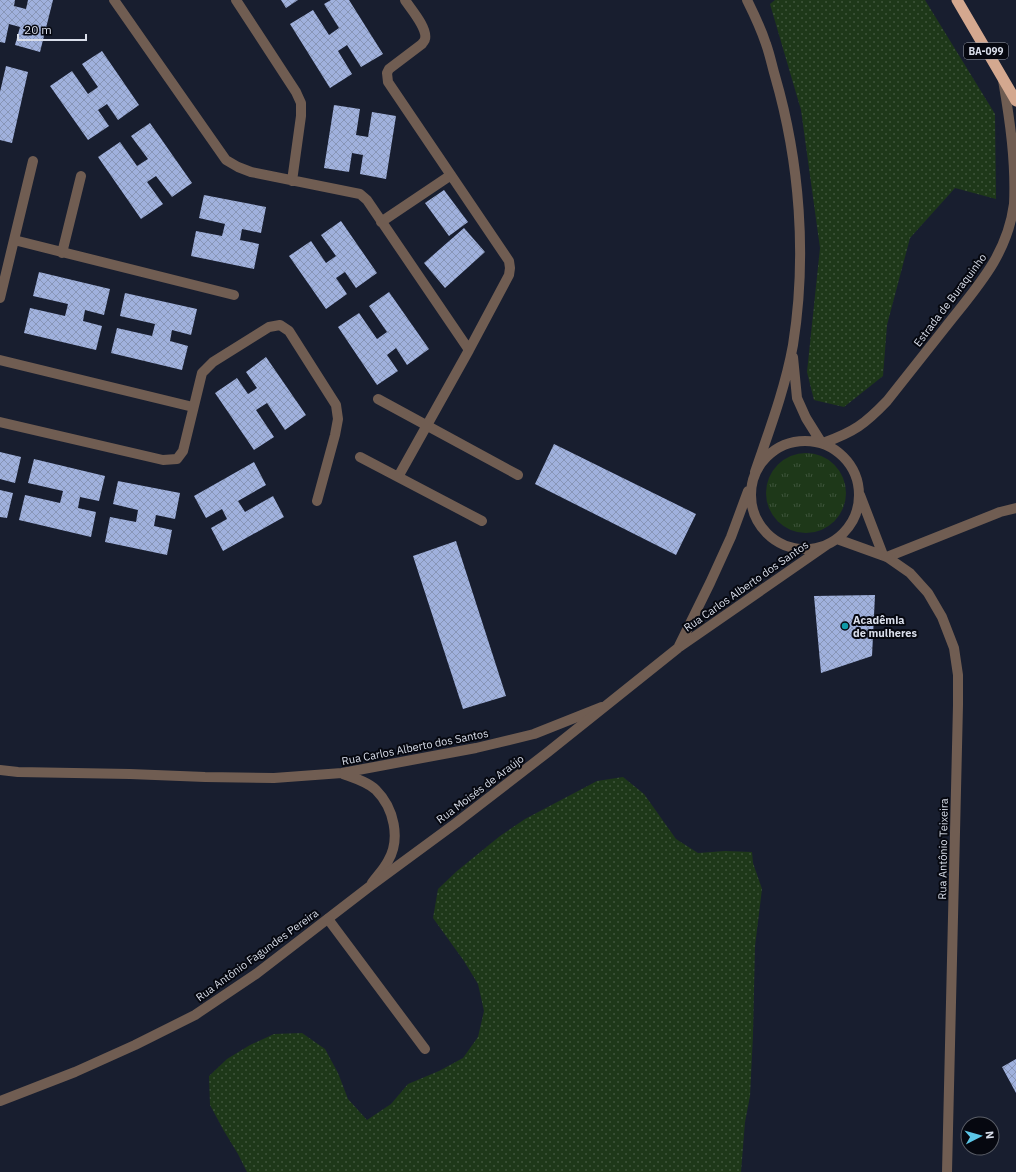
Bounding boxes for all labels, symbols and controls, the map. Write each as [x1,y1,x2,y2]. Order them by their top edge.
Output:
scale bar [18,16,86,42]
text: 20 m [24,22,52,37]
road number: BA-099 [964,43,1008,59]
street label: Estrada de Buraquinho [911,251,989,349]
street label: Rua Carlos Alberto dos Santos [681,538,811,634]
place label: Acadêmia de mulheres [853,613,917,640]
marker: Acadêmia de mulheres [840,621,850,631]
street label: Rua Carlos Alberto dos Santos [341,726,489,768]
street label: Rua Moisés de Araújo [433,751,527,827]
street label: Rua Antônio Teixeira [935,798,951,900]
street label: Rua Antônio Fagundes Pereira [193,906,321,1004]
north arrow [960,1116,1000,1156]
text: N [983,1130,997,1140]

